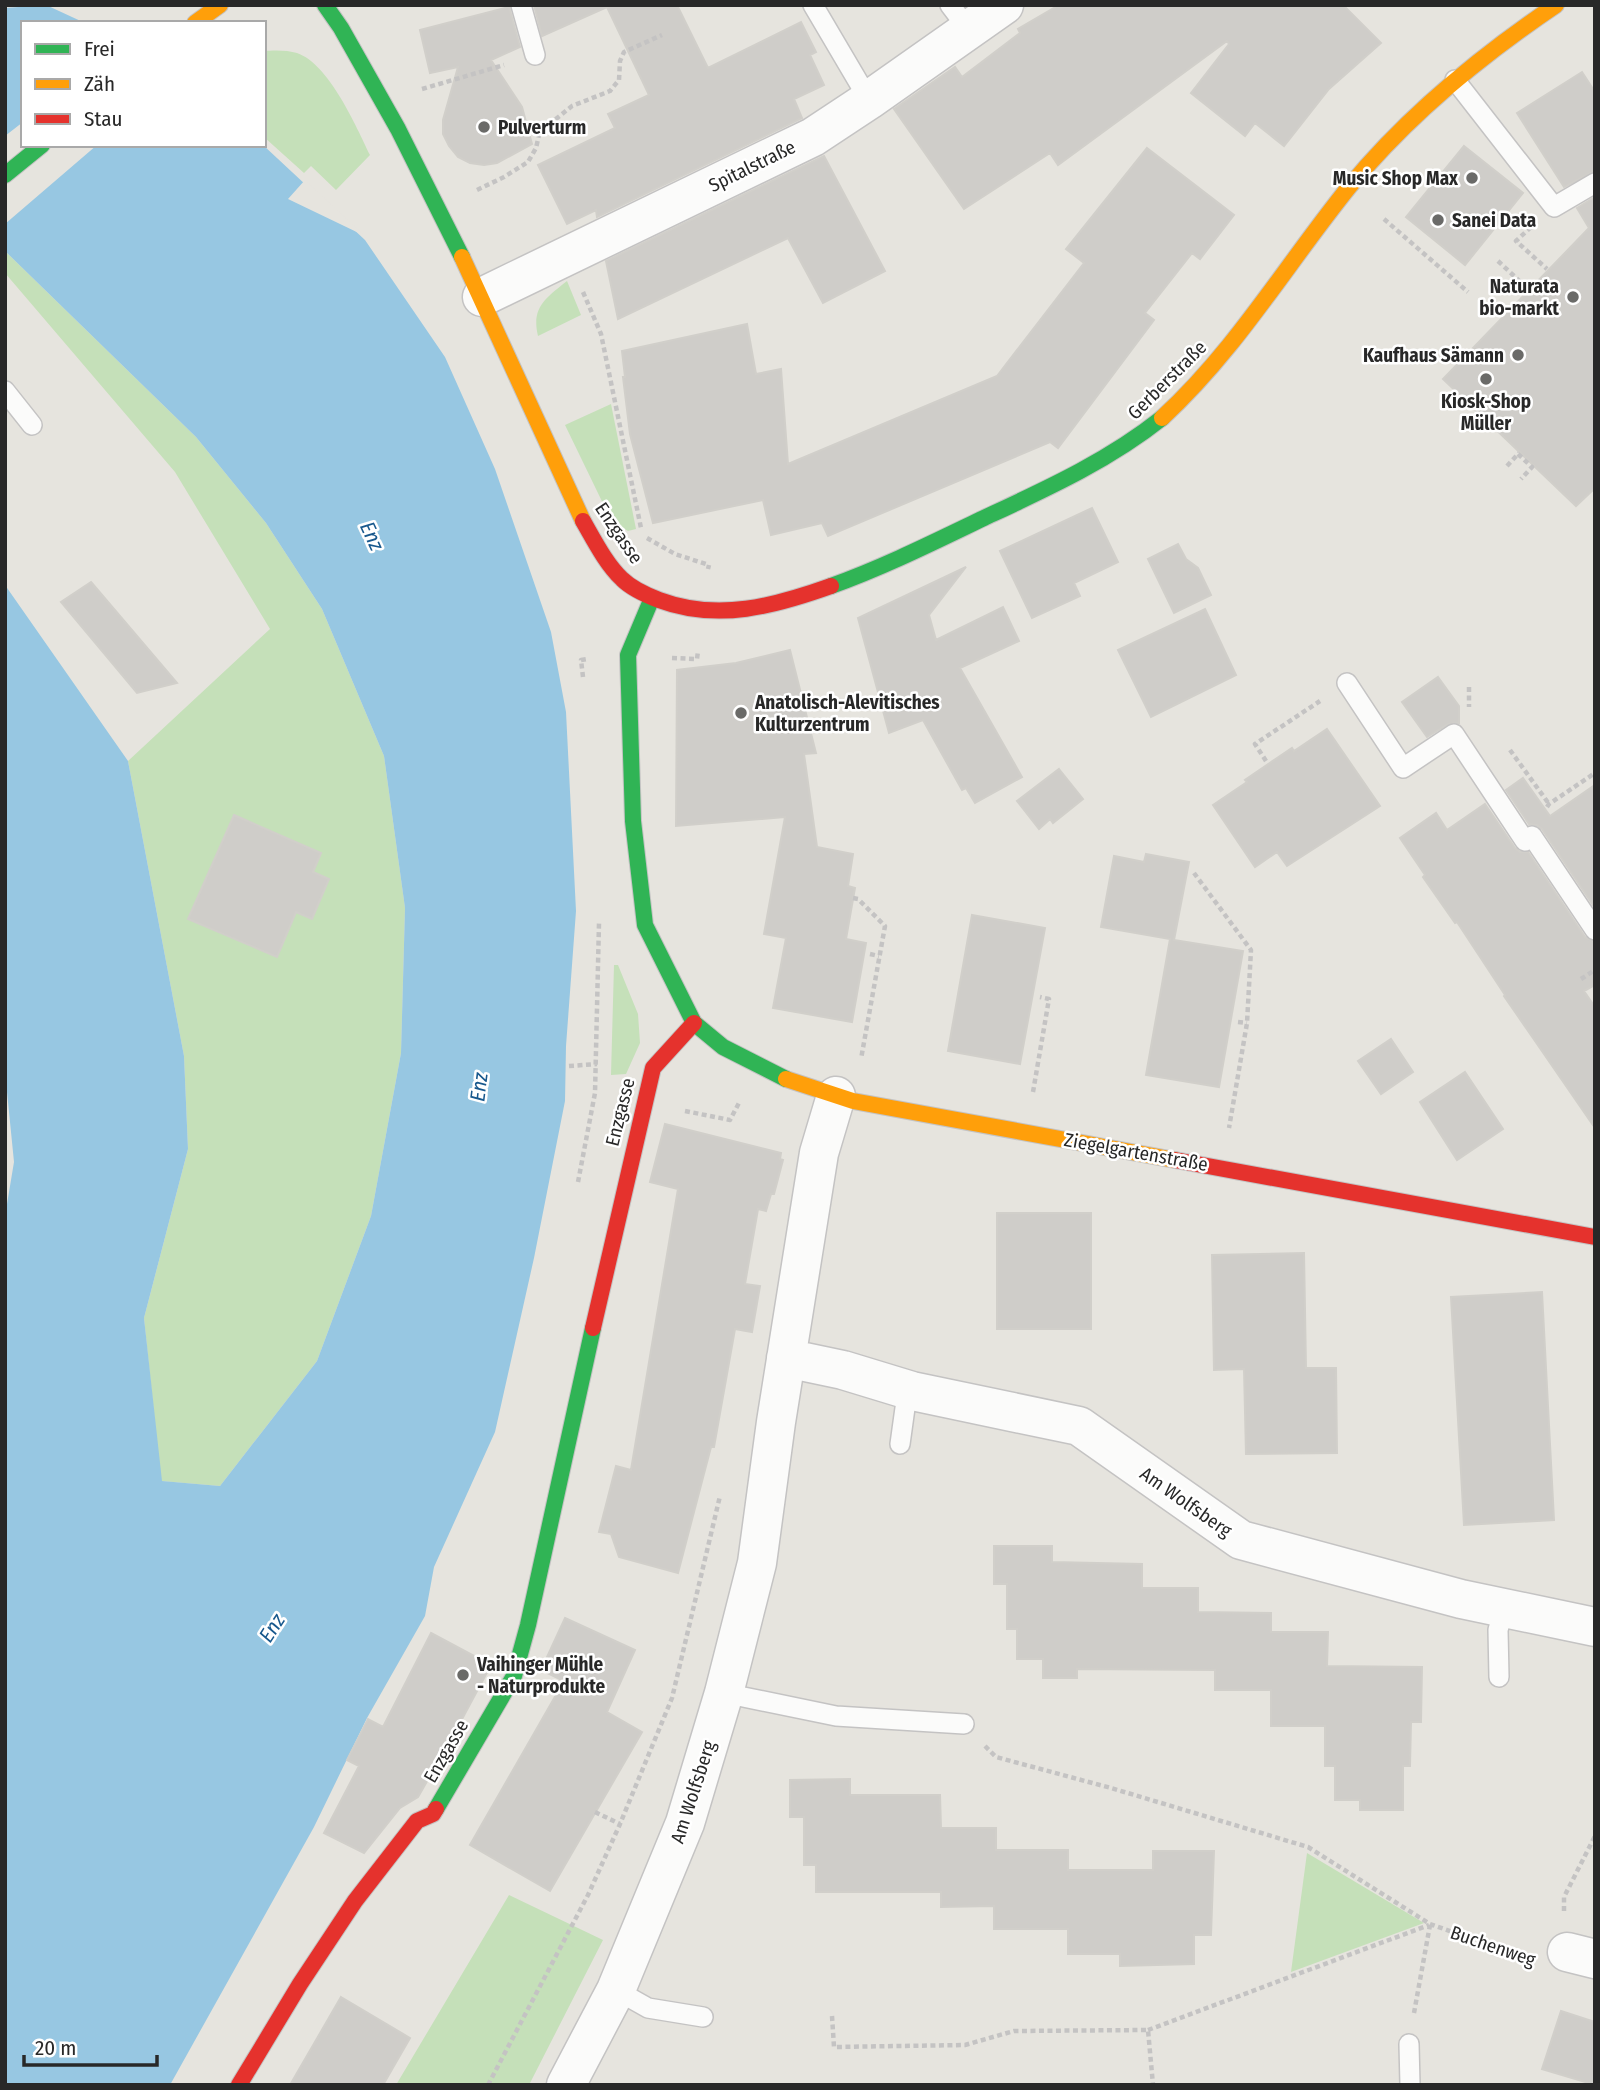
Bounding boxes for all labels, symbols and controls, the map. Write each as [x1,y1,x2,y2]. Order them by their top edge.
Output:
legend [21,21,266,147]
text: Frei [84,36,115,62]
text: Zäh [84,71,115,97]
text: Stau [84,106,122,132]
place label: Pulverturm [498,116,586,139]
marker: Pulverturm [476,119,492,135]
street label: Spitalstraße [705,135,799,197]
place label: Music Shop Max [1333,167,1459,190]
marker: Music Shop Max [1464,170,1480,186]
place label: Sanei Data [1452,209,1536,232]
marker: Sanei Data [1430,212,1446,228]
place label: Naturata bio-markt [1479,275,1559,320]
marker: Naturata bio-markt [1565,289,1581,305]
street label: Gerberstraße [1123,336,1211,424]
place label: Kaufhaus Sämann [1363,344,1504,367]
marker: Kaufhaus Sämann [1510,347,1526,363]
marker: Kiosk-Shop Müller [1478,371,1494,387]
place label: Kiosk-Shop Müller [1441,390,1531,435]
street label: Enzgasse [590,498,648,568]
water label: Enz [354,517,390,555]
place label: Anatolisch-Alevitisches Kulturzentrum [754,691,940,736]
marker: Anatolisch-Alevitisches Kulturzentrum [733,705,749,721]
water label: Enz [464,1070,494,1103]
street label: Enzgasse [600,1076,640,1148]
street label: Ziegelgartenstraße [1062,1128,1210,1176]
street label: Am Wolfsberg [1136,1462,1236,1542]
water label: Enz [253,1608,291,1647]
place label: Vaihinger Mühle - Naturprodukte [476,1653,606,1698]
marker: Vaihinger Mühle - Naturprodukte [455,1667,471,1683]
street label: Enzgasse [419,1715,473,1787]
street label: Am Wolfsberg [666,1738,720,1846]
street label: Buchenweg [1447,1921,1539,1971]
scale bar [24,2024,158,2068]
text: 20 m [35,2035,76,2061]

